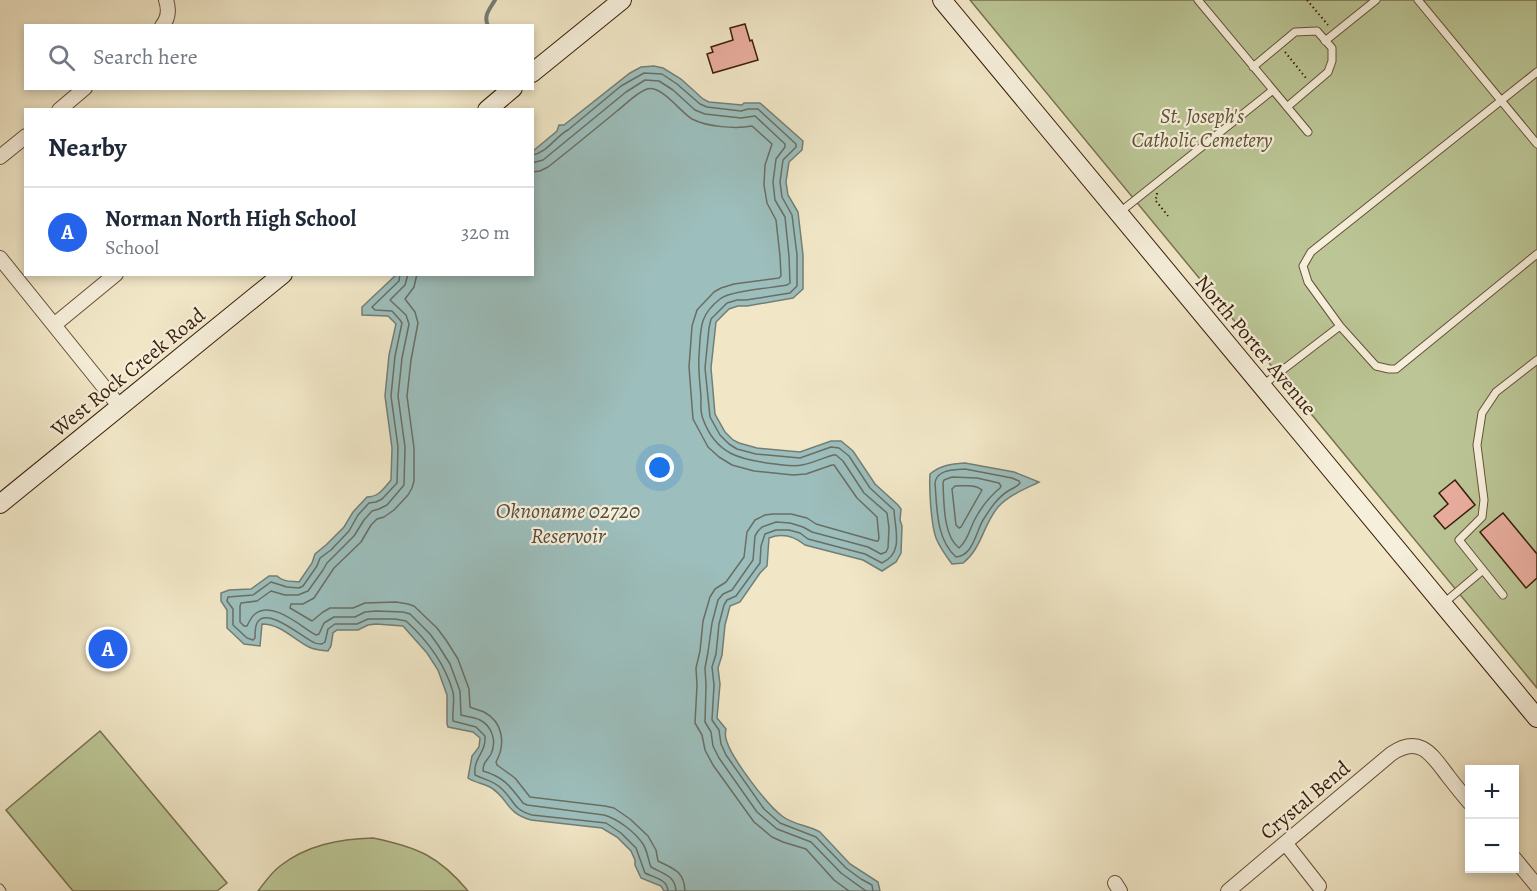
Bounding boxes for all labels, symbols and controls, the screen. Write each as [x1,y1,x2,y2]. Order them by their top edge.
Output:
search box [24,24,534,90]
icon: search [45,41,78,74]
text: Search here [93,42,198,72]
park label: St. Joseph's Catholic Cemetery [1131,102,1273,154]
text: Nearby [48,130,127,165]
text: Norman North High School [105,204,356,234]
text: A [61,219,74,246]
text: 320 m [461,219,510,246]
text: School [105,234,159,261]
street label: North Porter Avenue [1189,269,1323,421]
street label: West Rock Creek Road [44,301,212,444]
your location [645,453,674,482]
water label: Oknoname 02720 Reservoir [496,496,640,551]
pin: A [88,626,128,672]
street label: Crystal Bend [1254,754,1356,846]
map controls [1465,765,1519,873]
button: + [1465,765,1519,819]
button: − [1465,819,1519,873]

